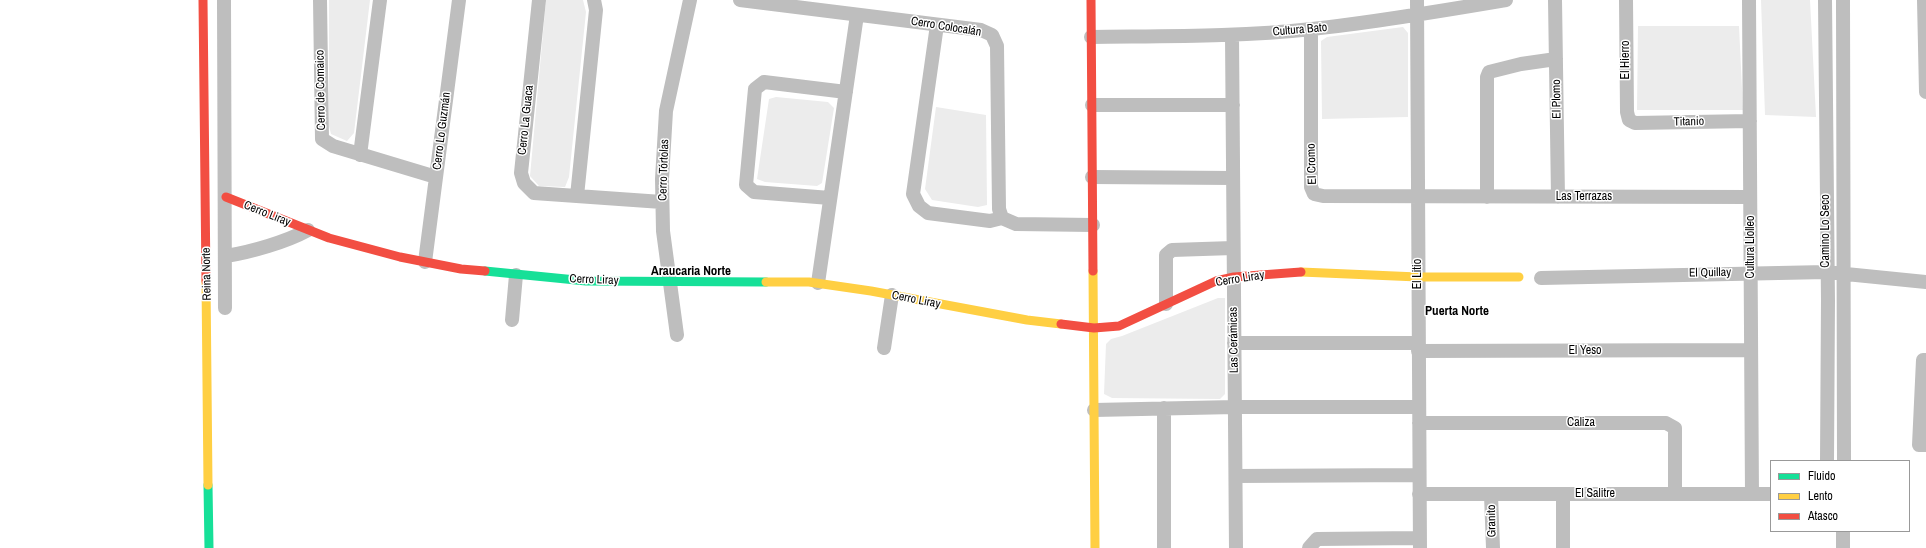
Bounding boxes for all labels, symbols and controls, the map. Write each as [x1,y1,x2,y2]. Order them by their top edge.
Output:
street label: Cerro Colocalán [910,14,982,40]
street label: Cultura Bato [1272,20,1328,40]
street label: El Hierro [1619,41,1633,79]
street label: Cerro de Comaico [313,50,329,130]
street label: El Plomo [1549,79,1565,119]
street label: Cerro La Guaca [515,84,537,156]
street label: Cerro Lo Guzmán [430,91,454,171]
street label: Titanio [1674,115,1704,129]
street label: Cerro Tórtolas [656,139,672,201]
street label: El Cromo [1304,143,1320,185]
street label: Las Terrazas [1556,190,1612,204]
street label: Camino Lo Seco [1819,194,1833,268]
street label: Cerro Liray [241,198,293,230]
street label: Cultura Llolleo [1744,216,1758,278]
street label: Reina Norte [199,247,215,301]
street label: El Litio [1411,259,1425,289]
district label: Araucaria Norte [651,264,731,280]
street label: El Quillay [1689,265,1731,281]
street label: Cerro Liray [1215,268,1265,290]
street label: Cerro Liray [569,272,619,288]
street label: Cerro Liray [890,288,942,312]
district label: Puerta Norte [1425,304,1489,320]
street label: Las Cerámicas [1226,307,1242,373]
street label: El Yeso [1568,344,1602,358]
street label: Caliza [1567,416,1595,430]
legend [1770,460,1910,532]
text: Fluido [1808,468,1835,484]
street label: El Salitre [1575,487,1615,501]
text: Lento [1808,488,1833,504]
street label: Granito [1485,504,1499,538]
text: Atasco [1808,508,1838,524]

